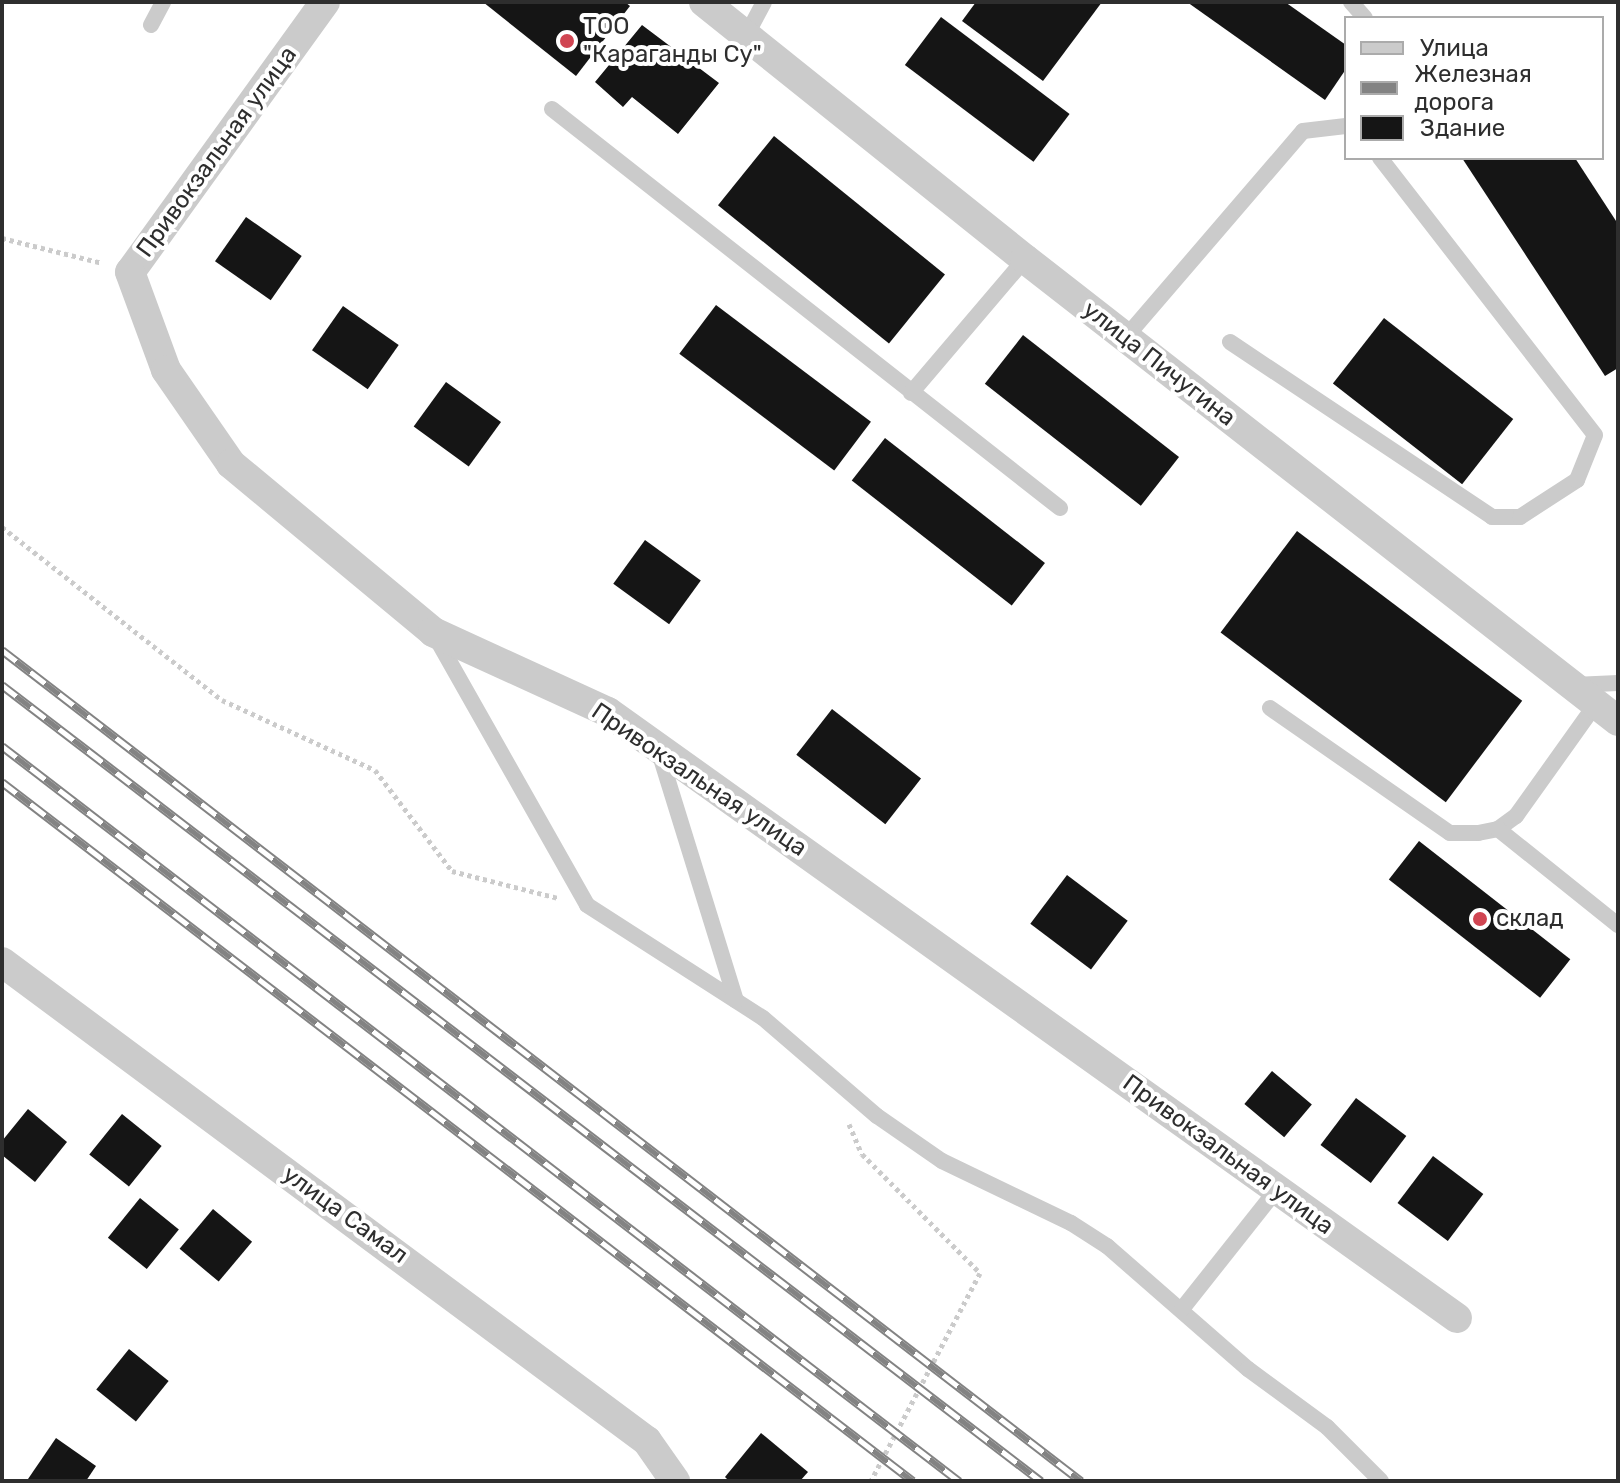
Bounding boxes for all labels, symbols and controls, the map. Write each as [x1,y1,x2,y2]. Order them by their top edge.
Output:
place label: ТОО "Караганды Су" [583,13,762,69]
legend [1344,16,1604,160]
marker: ТОО "Караганды Су" [558,32,576,50]
text: Улица [1420,34,1489,62]
street label: Привокзальная улица [131,41,303,263]
text: Железная дорога [1414,60,1532,116]
text: Здание [1420,114,1505,142]
street label: улица Пичугина [1077,295,1241,433]
street label: Привокзальная улица [586,697,812,863]
place label: склад [1496,905,1564,933]
marker: склад [1471,910,1489,928]
street label: Привокзальная улица [1117,1069,1339,1241]
street label: улица Самал [277,1160,413,1270]

